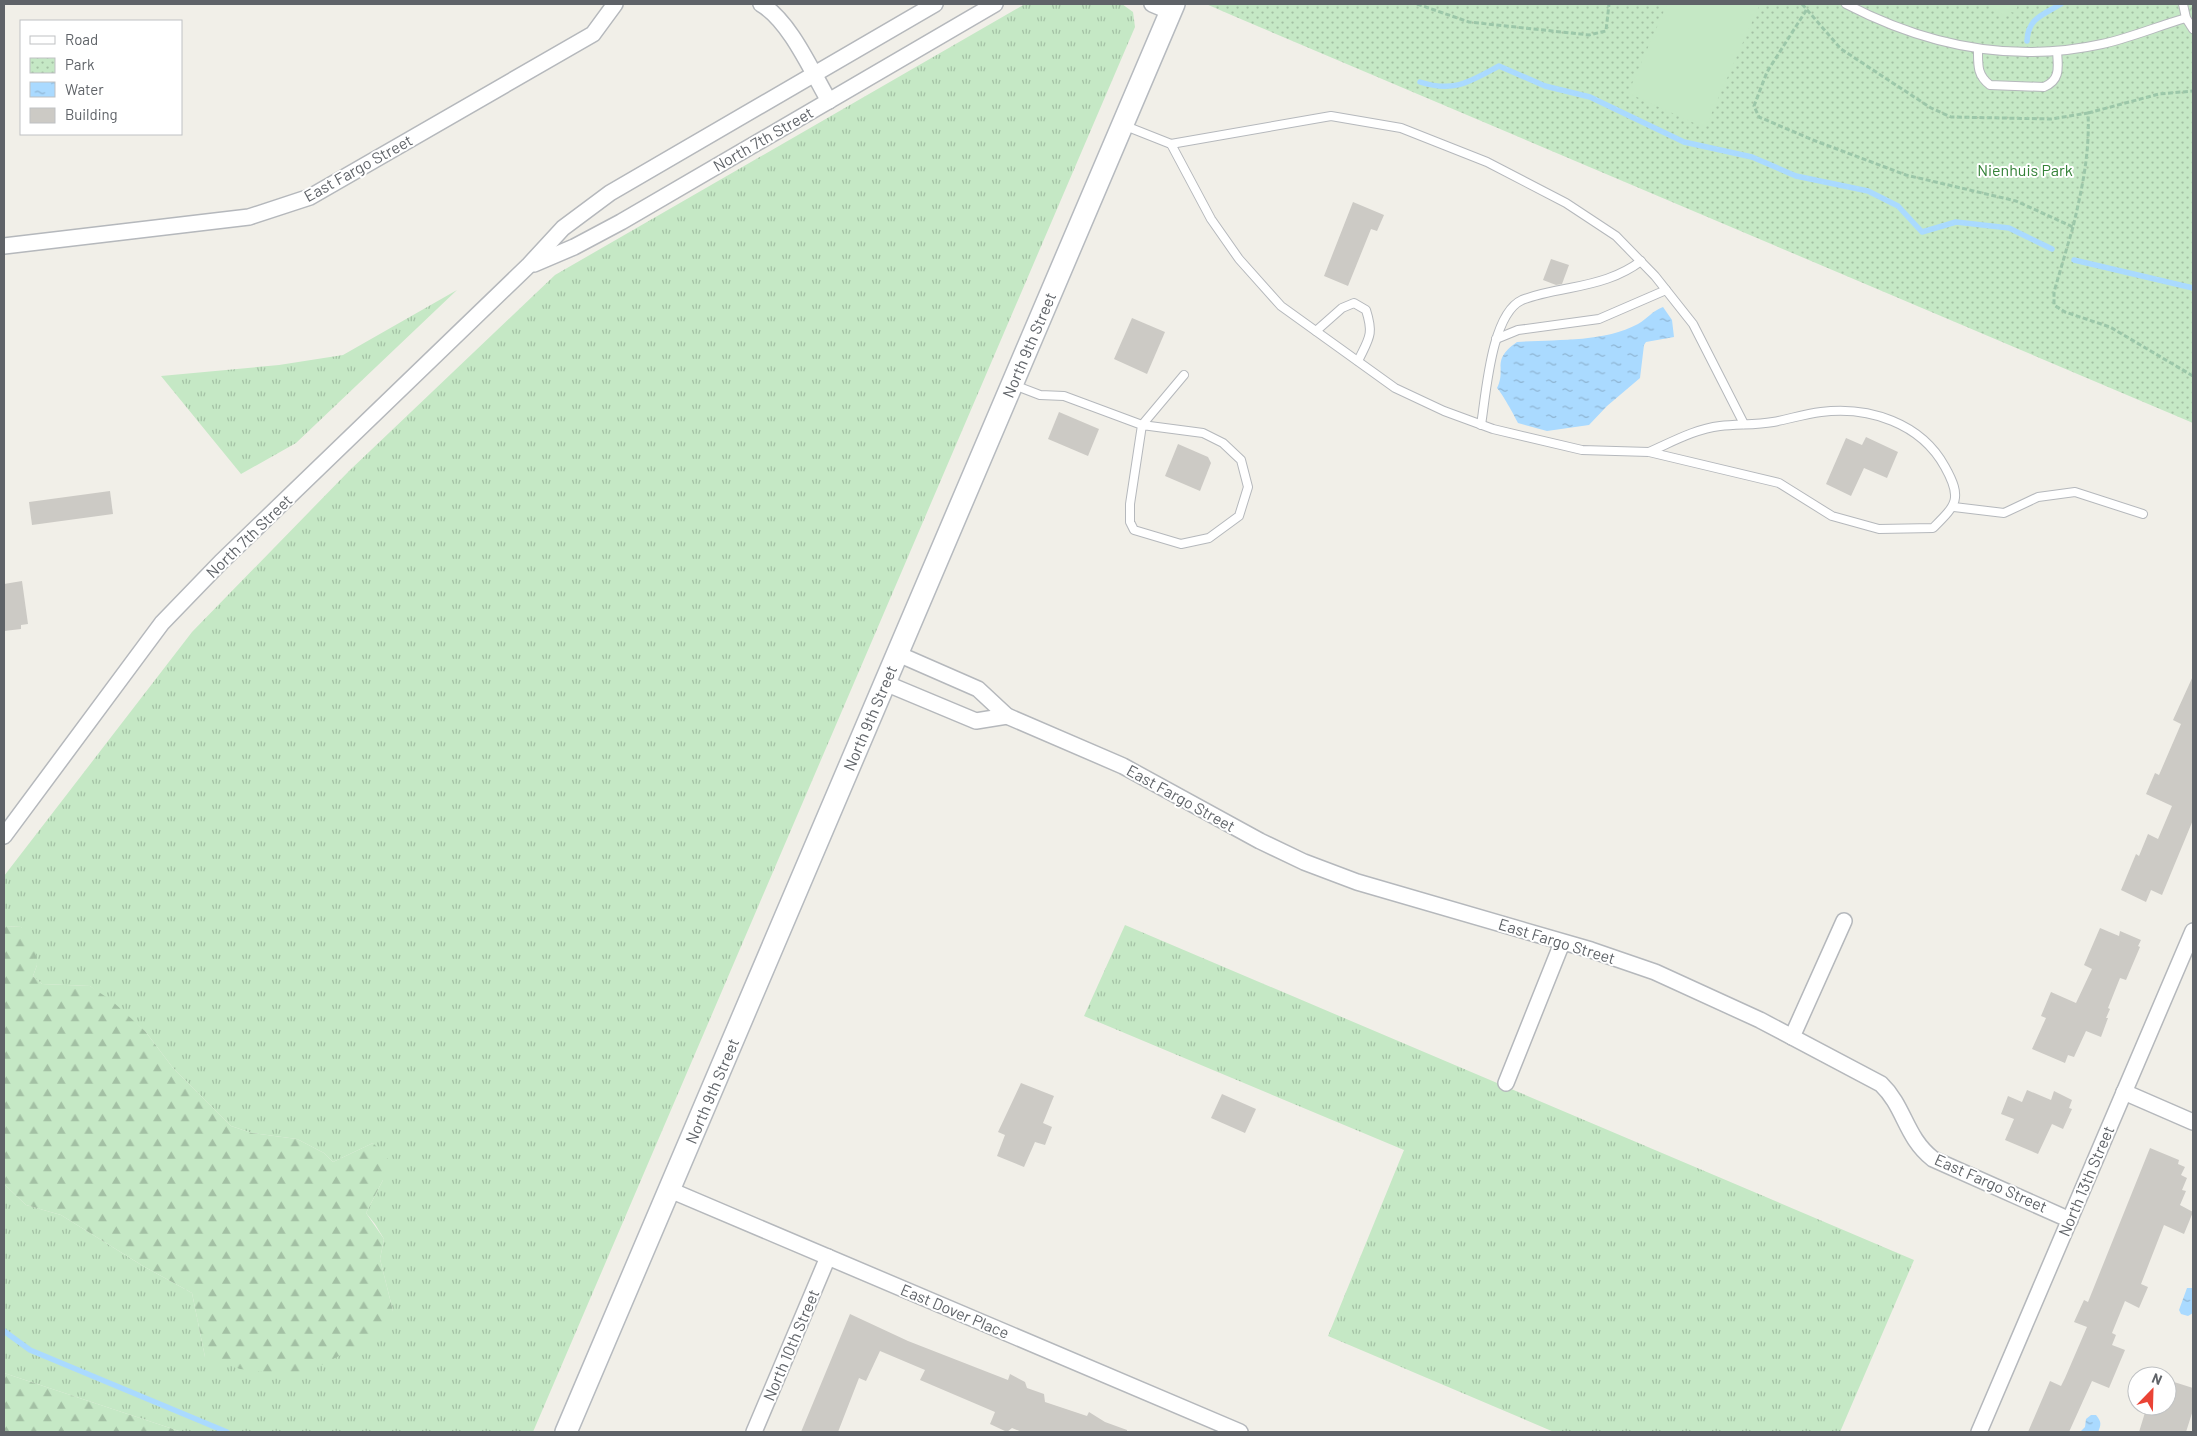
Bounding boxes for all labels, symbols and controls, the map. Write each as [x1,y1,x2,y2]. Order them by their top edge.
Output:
legend [20,20,182,135]
text: Road [65,30,98,48]
text: Park [65,55,95,73]
text: Water [65,80,104,98]
street label: North 7th Street [709,102,816,175]
text: Building [65,105,118,123]
street label: East Fargo Street [300,130,415,205]
park label: Nienhuis Park [1977,160,2073,179]
street label: North 9th Street [998,289,1059,400]
street label: North 7th Street [202,490,296,581]
street label: North 9th Street [839,662,900,773]
street label: East Fargo Street [1124,760,1239,835]
street label: East Fargo Street [1496,914,1618,967]
street label: North 9th Street [681,1035,742,1146]
street label: North 13th Street [2054,1123,2117,1239]
street label: East Fargo Street [1932,1149,2050,1216]
street label: East Dover Place [898,1279,1012,1342]
street label: North 10th Street [759,1286,823,1403]
north arrow [2127,1366,2177,1416]
text: N [2150,1369,2165,1388]

